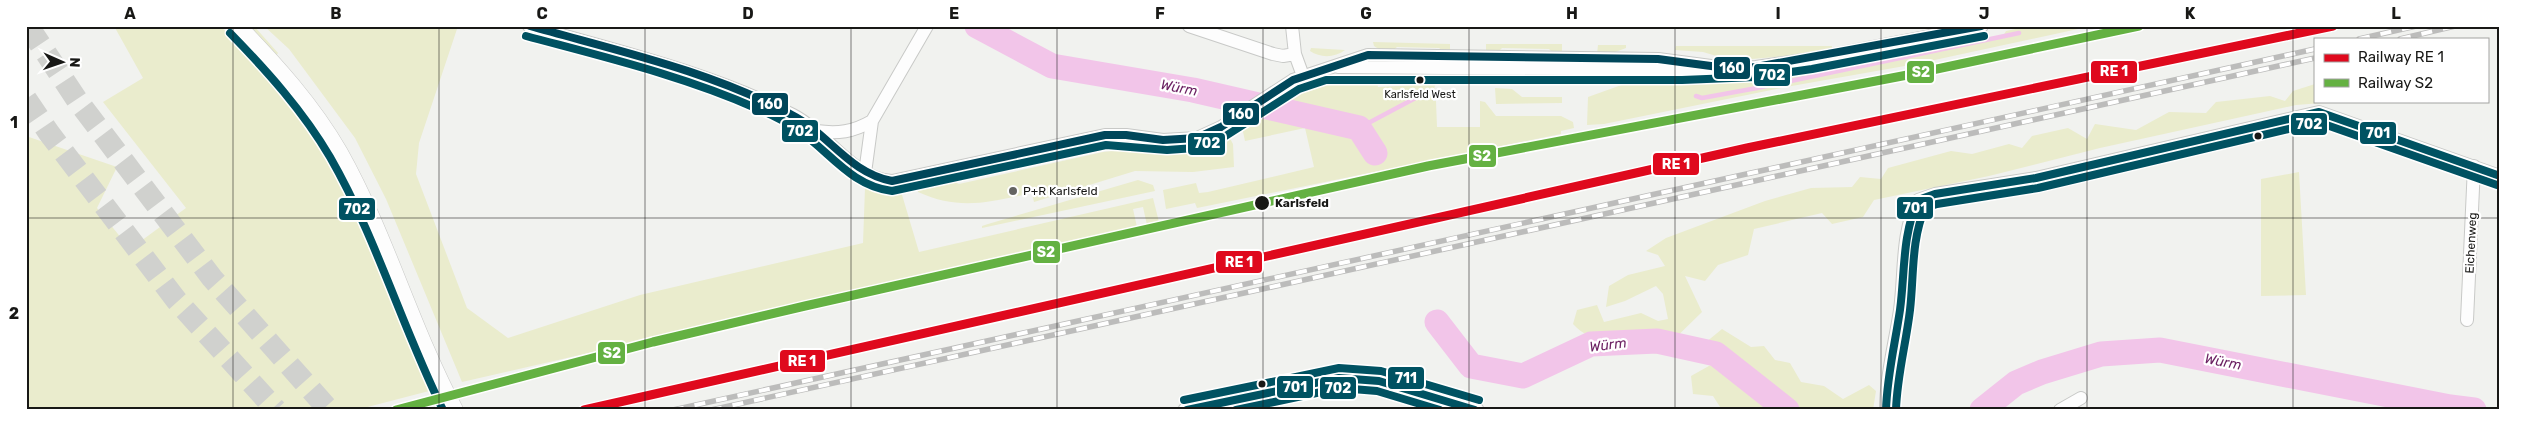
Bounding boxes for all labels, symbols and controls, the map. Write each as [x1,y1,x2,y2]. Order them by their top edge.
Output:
text: A [124,4,136,23]
text: B [330,4,342,23]
text: C [536,4,548,23]
text: D [742,4,754,23]
text: E [949,4,959,23]
text: F [1155,4,1165,23]
text: G [1360,4,1372,23]
text: H [1566,4,1578,23]
text: I [1775,4,1781,23]
text: J [1979,4,1989,23]
text: K [2185,4,2196,23]
text: L [2391,4,2401,23]
north arrow [38,38,88,88]
legend [2314,38,2488,102]
text: Railway RE 1 [2358,48,2444,66]
line badge: 160 [1713,56,1751,80]
text: N [66,57,83,68]
text: 160 [1719,60,1745,77]
line badge: S2 [1906,60,1935,84]
line badge: RE 1 [2090,60,2138,84]
line badge: 702 [1753,63,1791,87]
text: RE 1 [2100,63,2128,80]
text: S2 [1912,64,1930,81]
text: 702 [1759,67,1785,84]
text: Railway S2 [2358,74,2433,92]
marker: Karlsfeld West [1415,75,1425,85]
water label: Würm [1159,76,1199,100]
place label: Karlsfeld West [1384,88,1457,101]
line badge: 160 [751,92,789,116]
text: 160 [757,96,783,113]
line badge: 160 [1222,102,1260,126]
text: 160 [1228,106,1254,123]
line badge: 702 [2290,112,2328,136]
text: 1 [10,113,18,132]
text: 702 [2296,116,2322,133]
line badge: 702 [781,119,819,143]
line badge: 701 [2359,121,2397,145]
text: 702 [787,123,813,140]
text: 701 [2366,125,2390,142]
unlabelled marker [2253,131,2263,141]
line badge: 702 [1187,132,1226,156]
text: 702 [1194,135,1220,152]
line badge: S2 [1468,144,1497,168]
text: S2 [1473,148,1491,165]
line badge: RE 1 [1652,152,1700,176]
text: RE 1 [1662,156,1690,173]
place label: P+R Karlsfeld [1023,184,1098,198]
marker: P+R Karlsfeld [1007,185,1019,197]
marker: Karlsfeld [1253,194,1271,212]
place label: Karlsfeld [1275,196,1329,210]
line badge: 701 [1896,196,1934,220]
line badge: 702 [338,197,376,221]
text: 701 [1903,200,1927,217]
text: 702 [344,201,370,218]
street label: Eichenweg [2462,212,2480,274]
line badge: S2 [1032,240,1061,264]
text: S2 [1037,244,1055,261]
line badge: RE 1 [1215,250,1263,274]
text: RE 1 [1225,254,1253,271]
text: 2 [9,304,19,323]
water label: Würm [1589,334,1627,356]
line badge: S2 [597,341,626,365]
text: S2 [603,345,621,362]
line badge: RE 1 [779,349,826,373]
water label: Würm [2203,350,2243,374]
text: RE 1 [788,353,816,370]
line badge: 711 [1387,366,1425,390]
text: 711 [1395,370,1417,387]
line badge: 701 [1276,375,1314,399]
line badge: 702 [1319,376,1357,400]
unlabelled marker [1257,379,1267,389]
text: 701 [1283,379,1307,396]
text: 702 [1325,380,1351,397]

